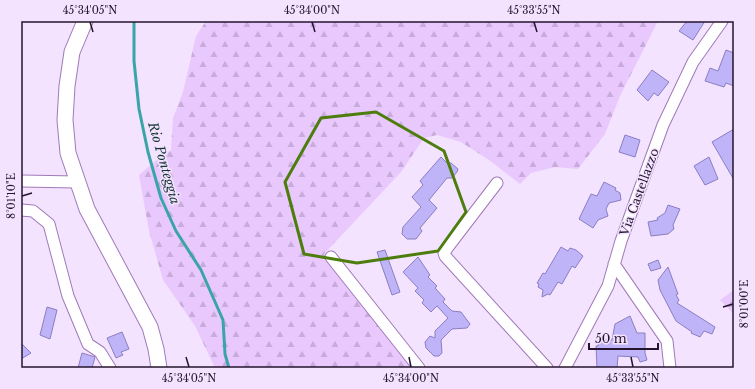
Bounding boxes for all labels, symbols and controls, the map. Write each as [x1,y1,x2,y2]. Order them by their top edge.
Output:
text: 45°34'05"N [63,4,117,17]
text: 45°34'00"N [284,4,340,17]
text: 45°33'55"N [507,4,561,17]
water label: Rio Ponteggia [144,119,184,206]
street label: Via Castellazzo [616,146,662,239]
text: 8°01'10"E [5,173,18,219]
text: 8°01'00"E [738,280,751,328]
scale bar [589,325,658,351]
text: 50 m [595,331,627,346]
text: 45°34'05"N [162,372,216,385]
text: 45°34'00"N [383,372,439,385]
text: 45°33'55"N [606,372,660,385]

